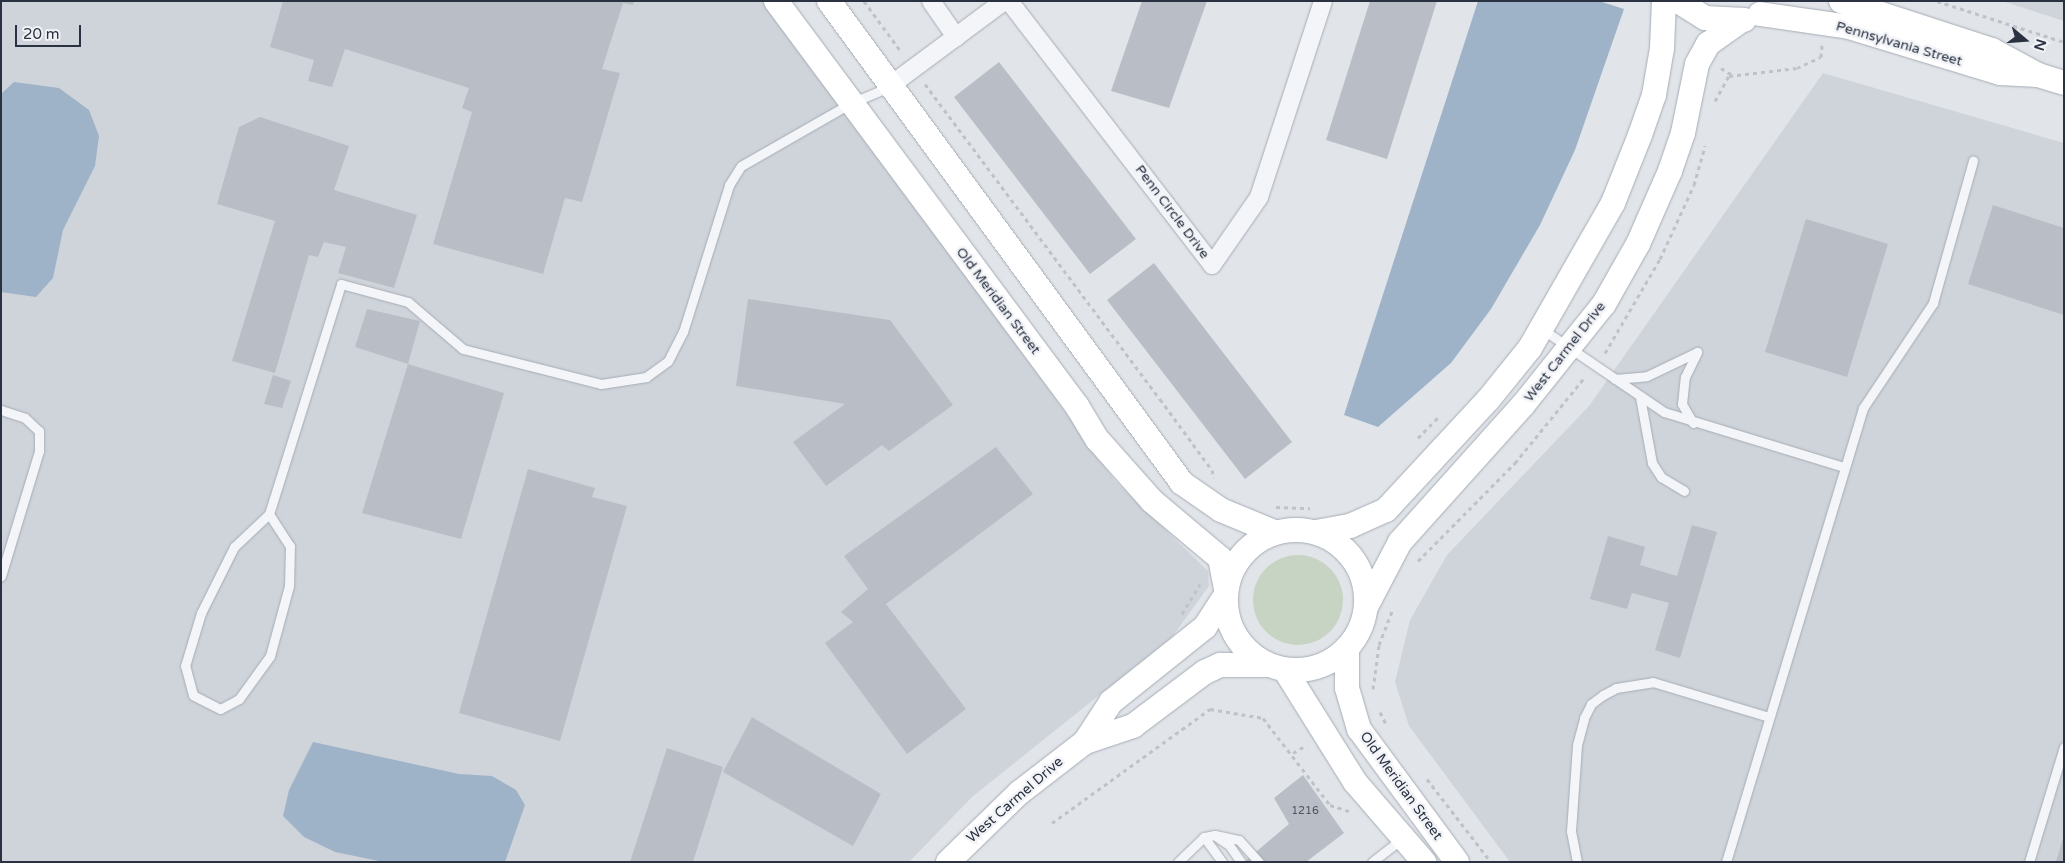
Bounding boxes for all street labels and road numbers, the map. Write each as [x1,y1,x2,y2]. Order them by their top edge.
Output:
street label: Pennsylvania Street [1834,18,1964,70]
street label: Penn Circle Drive [1131,162,1213,262]
street label: Old Meridian Street [952,244,1044,358]
street label: West Carmel Drive [1521,299,1609,405]
street label: Old Meridian Street [1356,729,1446,843]
street label: West Carmel Drive [963,753,1067,847]

